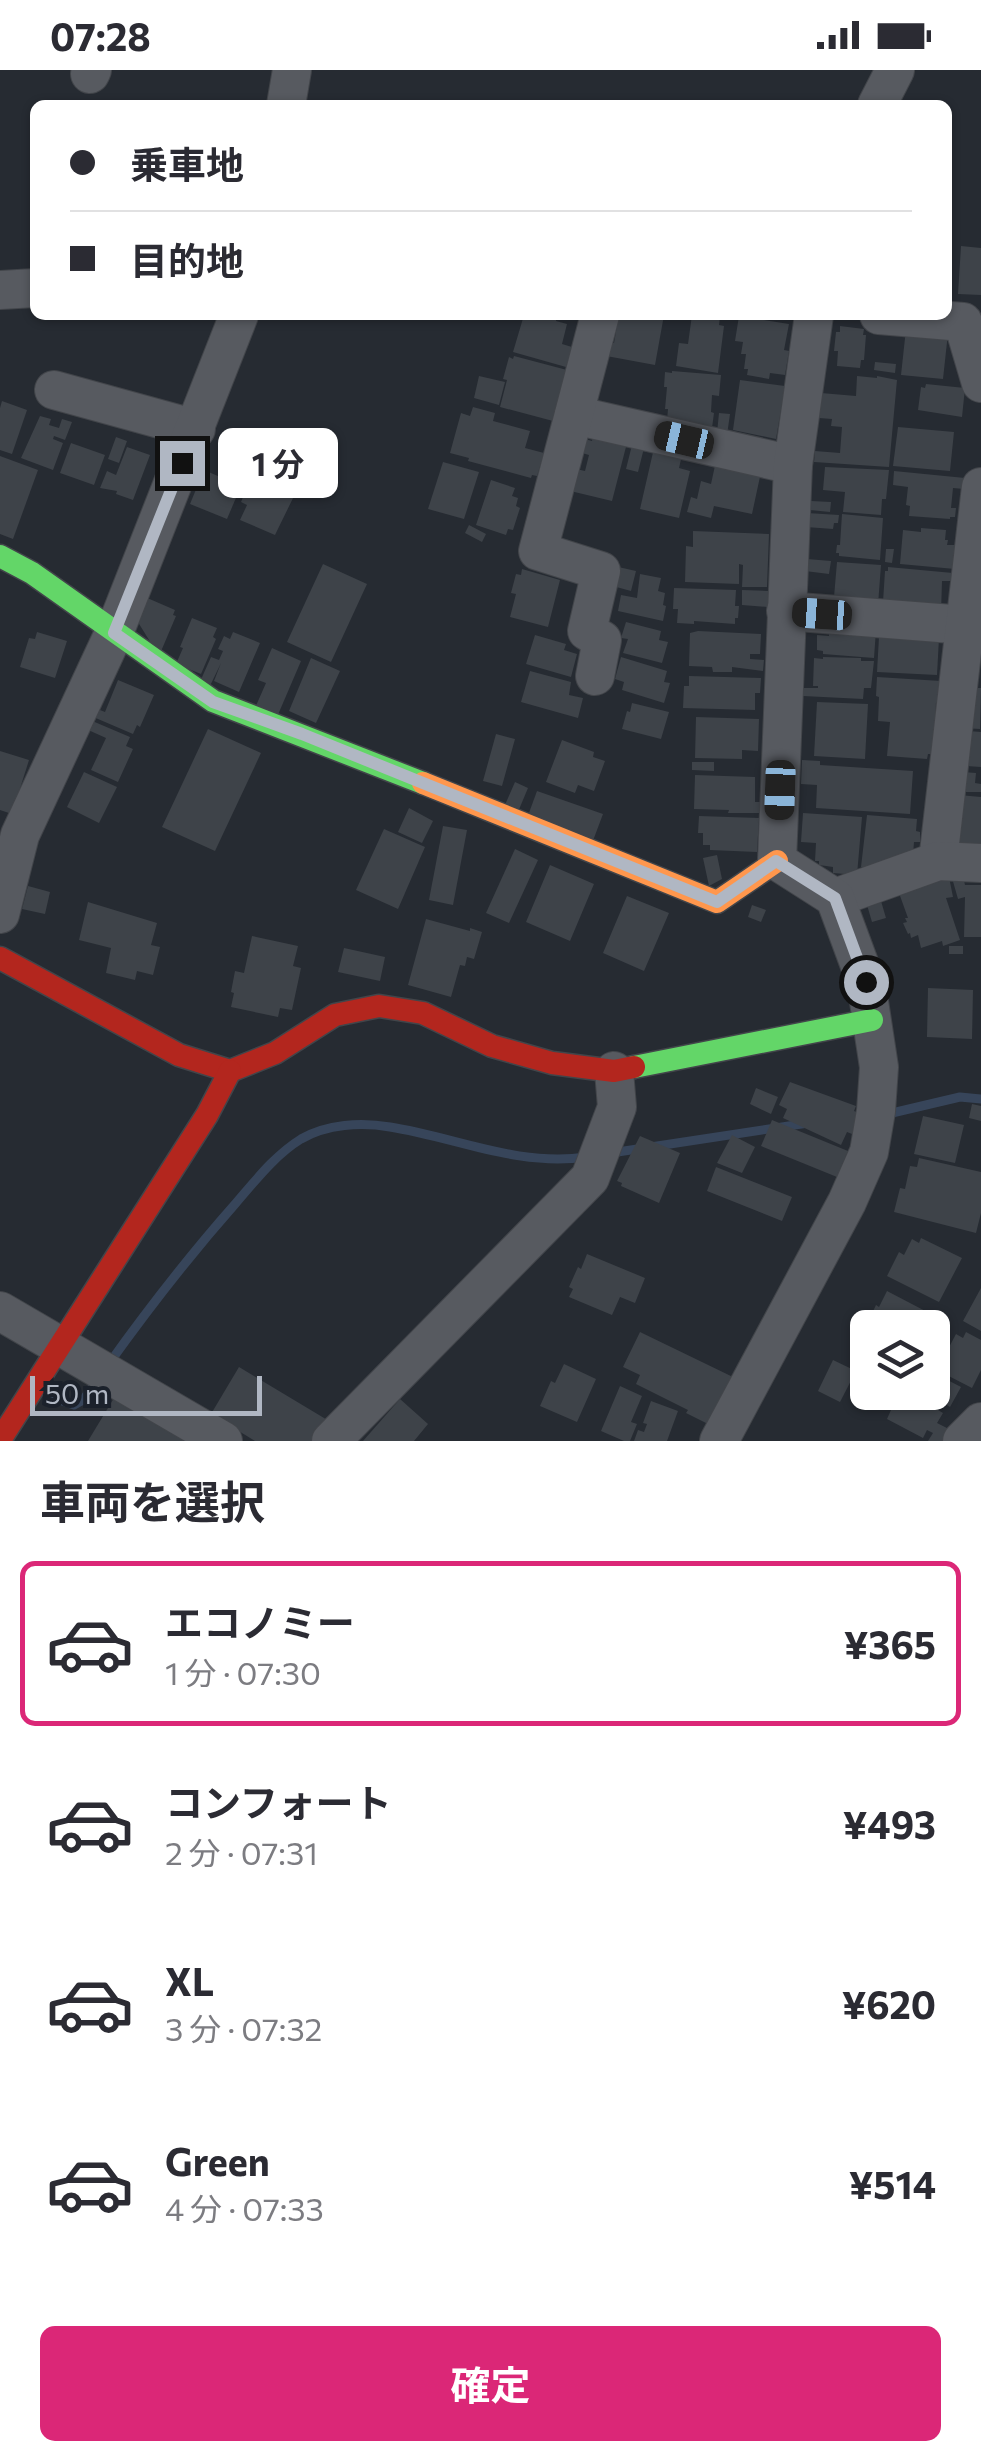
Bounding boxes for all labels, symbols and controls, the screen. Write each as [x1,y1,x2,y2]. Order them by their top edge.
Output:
text: 07:28 [50,12,151,59]
text: 乗車地 [130,140,244,187]
text: 目的地 [130,236,244,283]
car [651,419,717,461]
callout: 1 分 [217,428,337,498]
route end [160,441,205,486]
text: 1 分 [252,443,304,483]
car [791,597,853,631]
car [764,759,796,821]
route start [844,960,889,1005]
map controls [850,1310,950,1410]
button: layers [850,1310,950,1410]
scale bar [30,1371,262,1416]
text: 50 m [45,1376,109,1410]
text: 車両を選択 [40,1473,265,1528]
text: エコノミー [165,1598,355,1645]
icon: car [45,1599,135,1689]
text: ¥365 [844,1620,936,1667]
text: 1 分 · 07:30 [165,1652,321,1692]
text: コンフォート [165,1778,392,1825]
icon: car [45,1779,135,1869]
text: ¥493 [843,1800,936,1847]
text: 2 分 · 07:31 [165,1832,318,1872]
text: XL [165,1957,214,2004]
icon: car [45,1959,135,2049]
text: ¥620 [842,1980,936,2027]
text: 3 分 · 07:32 [165,2008,322,2048]
text: Green [165,2137,270,2184]
icon: car [45,2139,135,2229]
text: ¥514 [849,2160,936,2207]
text: 4 分 · 07:33 [165,2188,324,2228]
button: 確定 [40,2326,941,2441]

